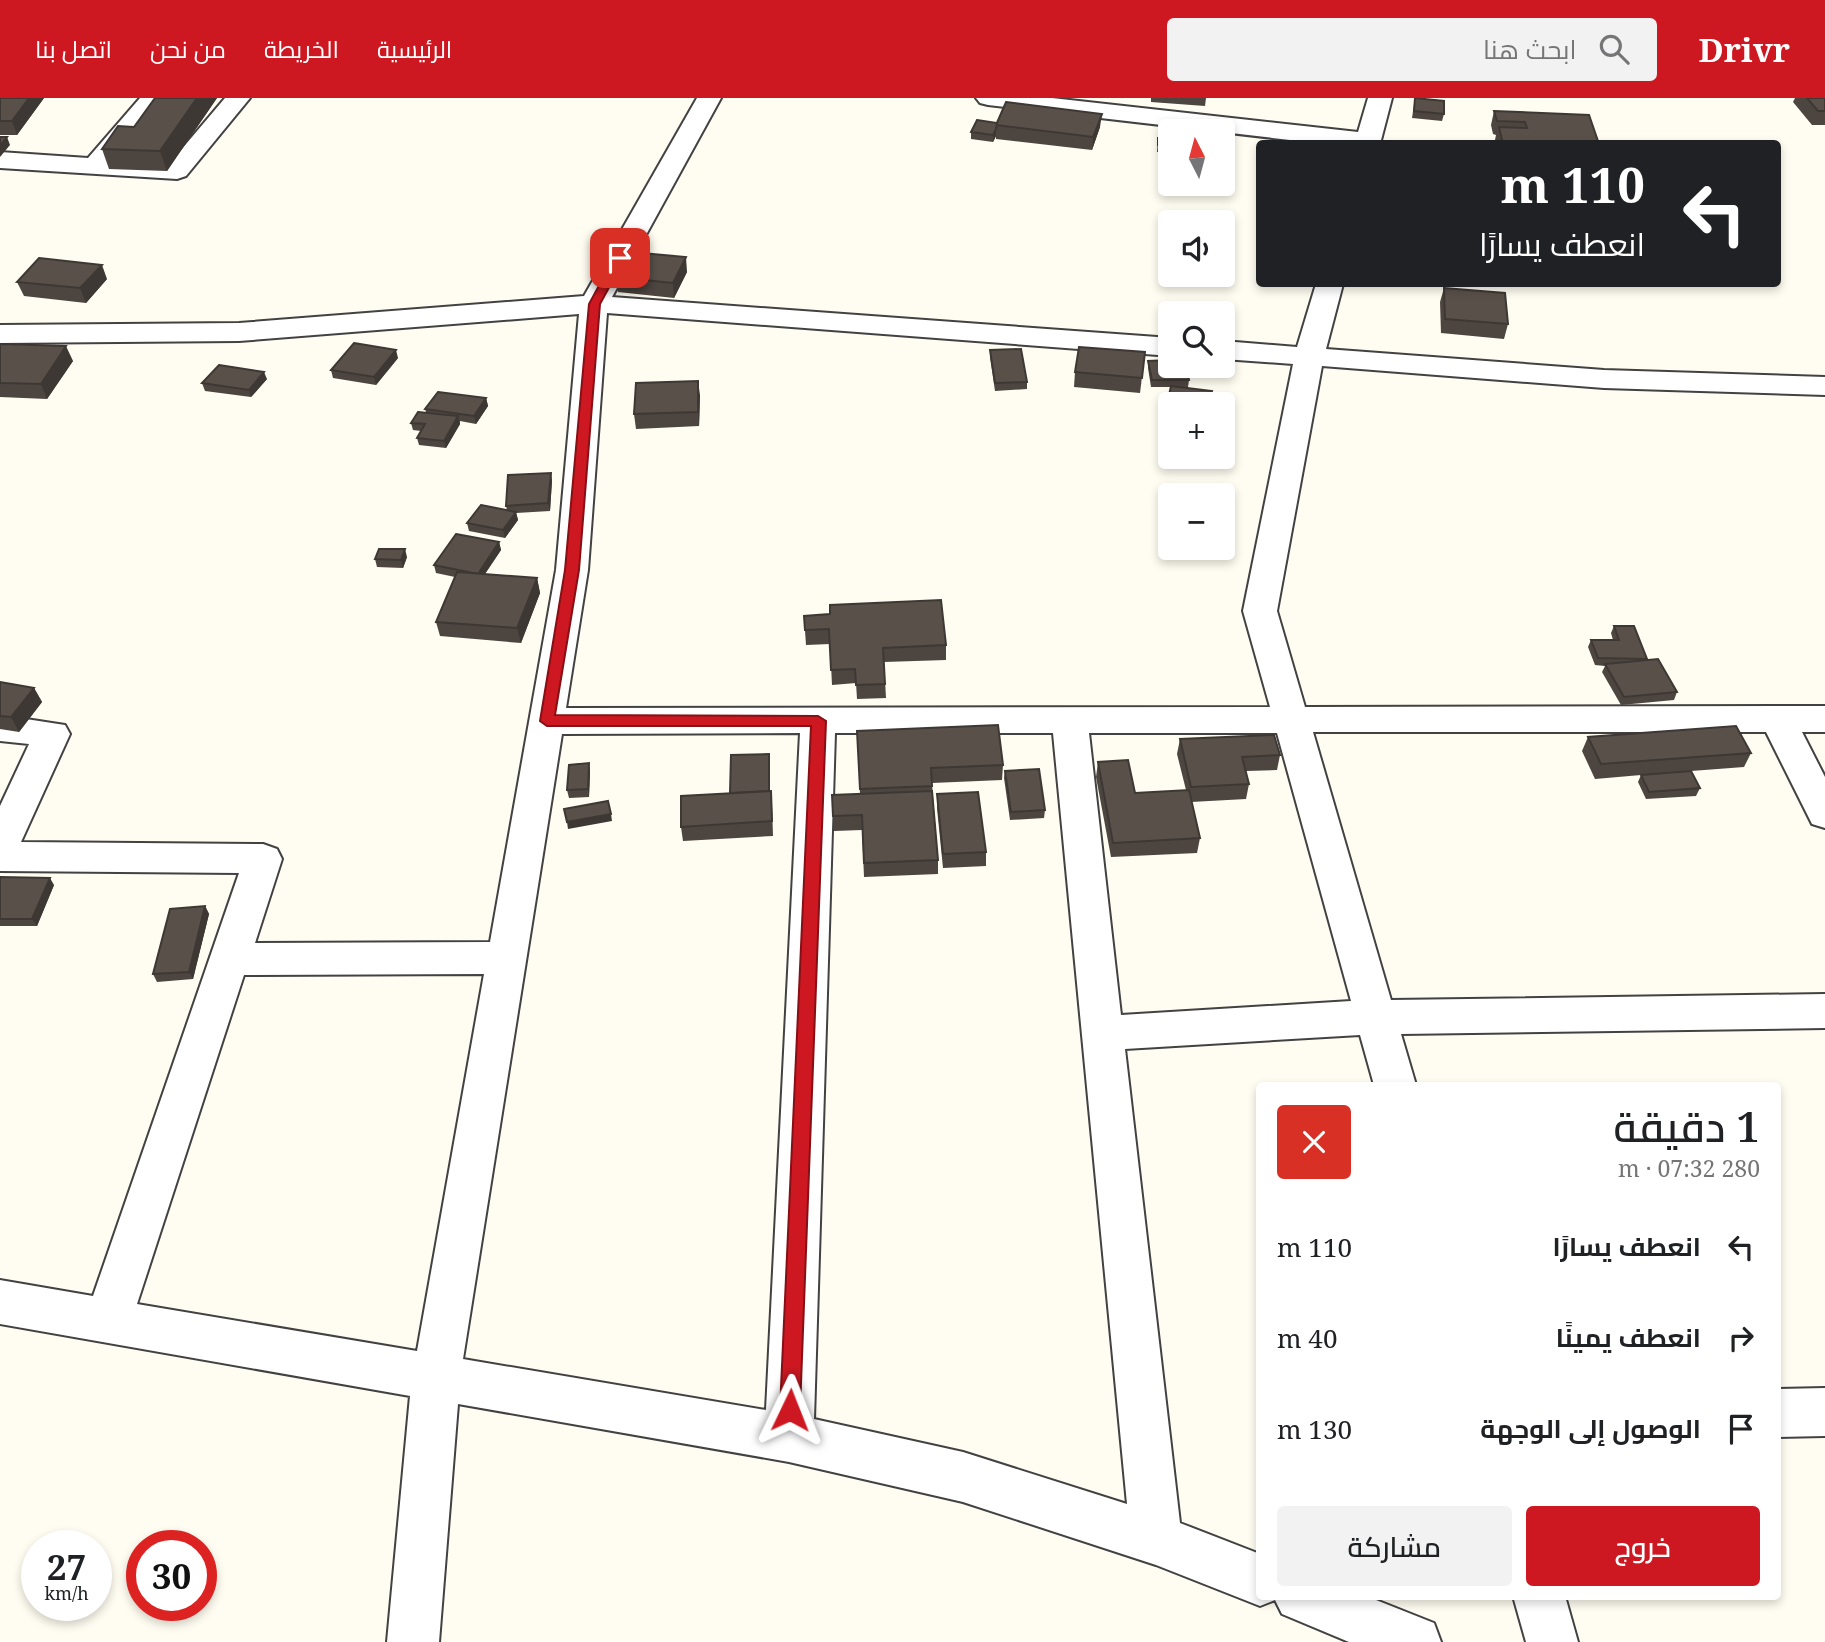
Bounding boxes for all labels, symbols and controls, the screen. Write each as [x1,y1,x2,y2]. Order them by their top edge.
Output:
search box [1167,18,1657,81]
text: Drivr [1699,27,1790,72]
icon: search [1595,30,1633,68]
text: ابحث هنا [1483,31,1577,67]
text: اتصل بنا [35,32,112,65]
text: من نحن [150,32,226,65]
text: الخريطة [264,32,339,65]
text: الرئيسية [377,32,452,65]
north arrow [1158,119,1236,196]
map controls [1158,119,1235,560]
text: 110 m [1501,151,1645,217]
icon: left [1669,168,1760,259]
button: sound [1158,210,1235,287]
text: انعطف يسارًا [1479,222,1645,265]
pin [590,228,650,288]
icon: arrive [601,239,639,277]
button: search [1158,301,1235,378]
button: + [1158,392,1235,469]
button: − [1158,483,1235,560]
text: 1 دقيقة [1614,1097,1760,1154]
button: close [1277,1105,1351,1179]
text: 280 m · 07:32 [1618,1152,1760,1184]
text: انعطف يسارًا [1552,1228,1701,1264]
icon: left [1722,1228,1760,1266]
text: 110 m [1277,1229,1352,1265]
text: انعطف يمينًا [1556,1319,1701,1355]
icon: right [1722,1319,1760,1357]
text: 40 m [1277,1320,1337,1356]
position arrow [753,1373,827,1447]
text: الوصول إلى الوجهة [1480,1410,1701,1446]
icon: arrive [1722,1410,1760,1448]
text: 130 m [1277,1411,1352,1447]
button: مشاركة [1277,1506,1512,1586]
button: خروج [1526,1506,1760,1586]
speed limit sign: 30 [126,1530,217,1621]
text: 27 [47,1543,86,1590]
text: km/h [44,1581,89,1605]

